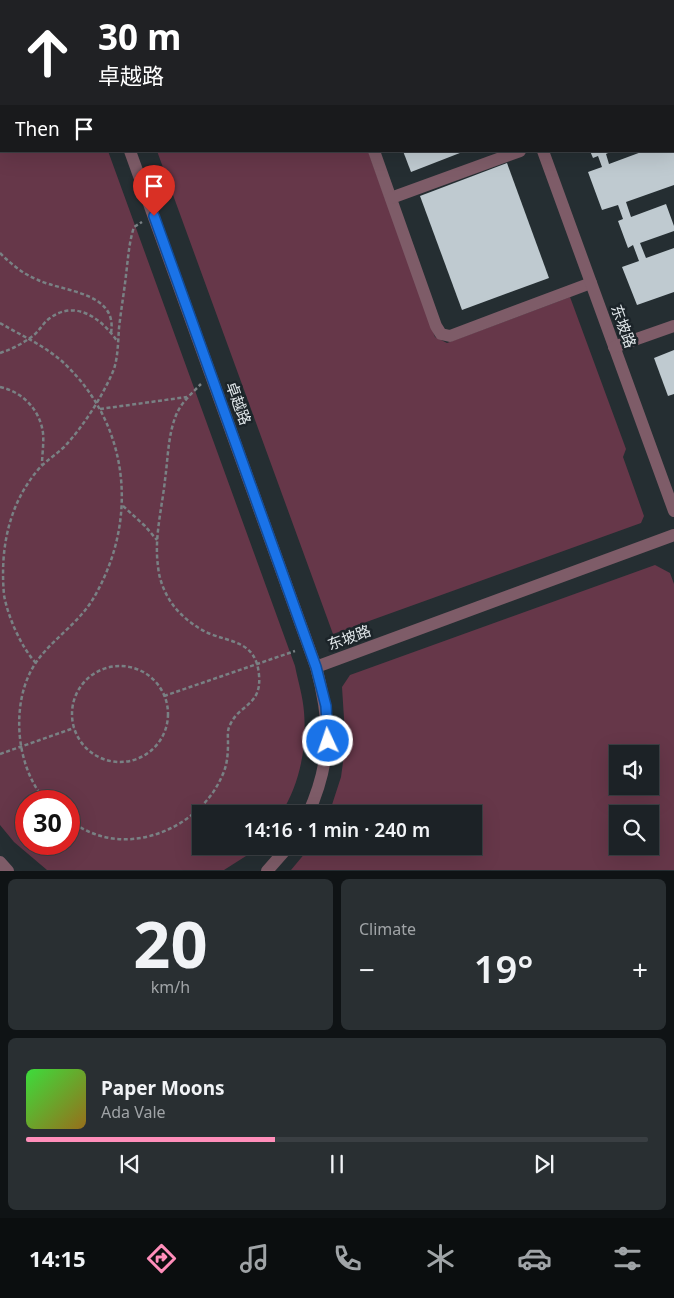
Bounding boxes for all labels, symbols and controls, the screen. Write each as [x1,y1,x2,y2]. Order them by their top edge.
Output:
text: 30 m [98,13,181,60]
icon: ahead [15,20,80,85]
text: 卓越路 [98,60,164,90]
icon: arrive [70,115,98,143]
text: Then [15,116,60,142]
pin [133,165,175,216]
icon: arrive [140,172,168,200]
street label: 东坡路 [607,301,641,351]
street label: 卓越路 [222,378,256,428]
street label: 东坡路 [324,620,374,654]
position arrow [301,714,353,766]
map controls [609,745,659,855]
button: sound [609,745,659,795]
speed limit sign: 30 [15,790,80,855]
button: search [609,805,659,855]
text: 14:16 · 1 min · 240 m [244,817,430,843]
text: 20 [133,899,208,987]
text: Climate [359,918,416,940]
text: 19° [474,942,533,994]
text: − [359,950,375,988]
text: + [632,950,648,988]
text: km/h [151,976,190,998]
text: Paper Moons [101,1075,225,1101]
text: Ada Vale [101,1101,166,1123]
icon: previous [116,1150,144,1178]
icon: pause [323,1150,351,1178]
icon: next [530,1150,558,1178]
icon: directions [144,1241,179,1276]
icon: music [237,1241,272,1276]
icon: phone [330,1241,365,1276]
icon: climate [423,1241,458,1276]
icon: car [517,1241,552,1276]
icon: filters [610,1241,645,1276]
text: 14:15 [29,1243,86,1273]

